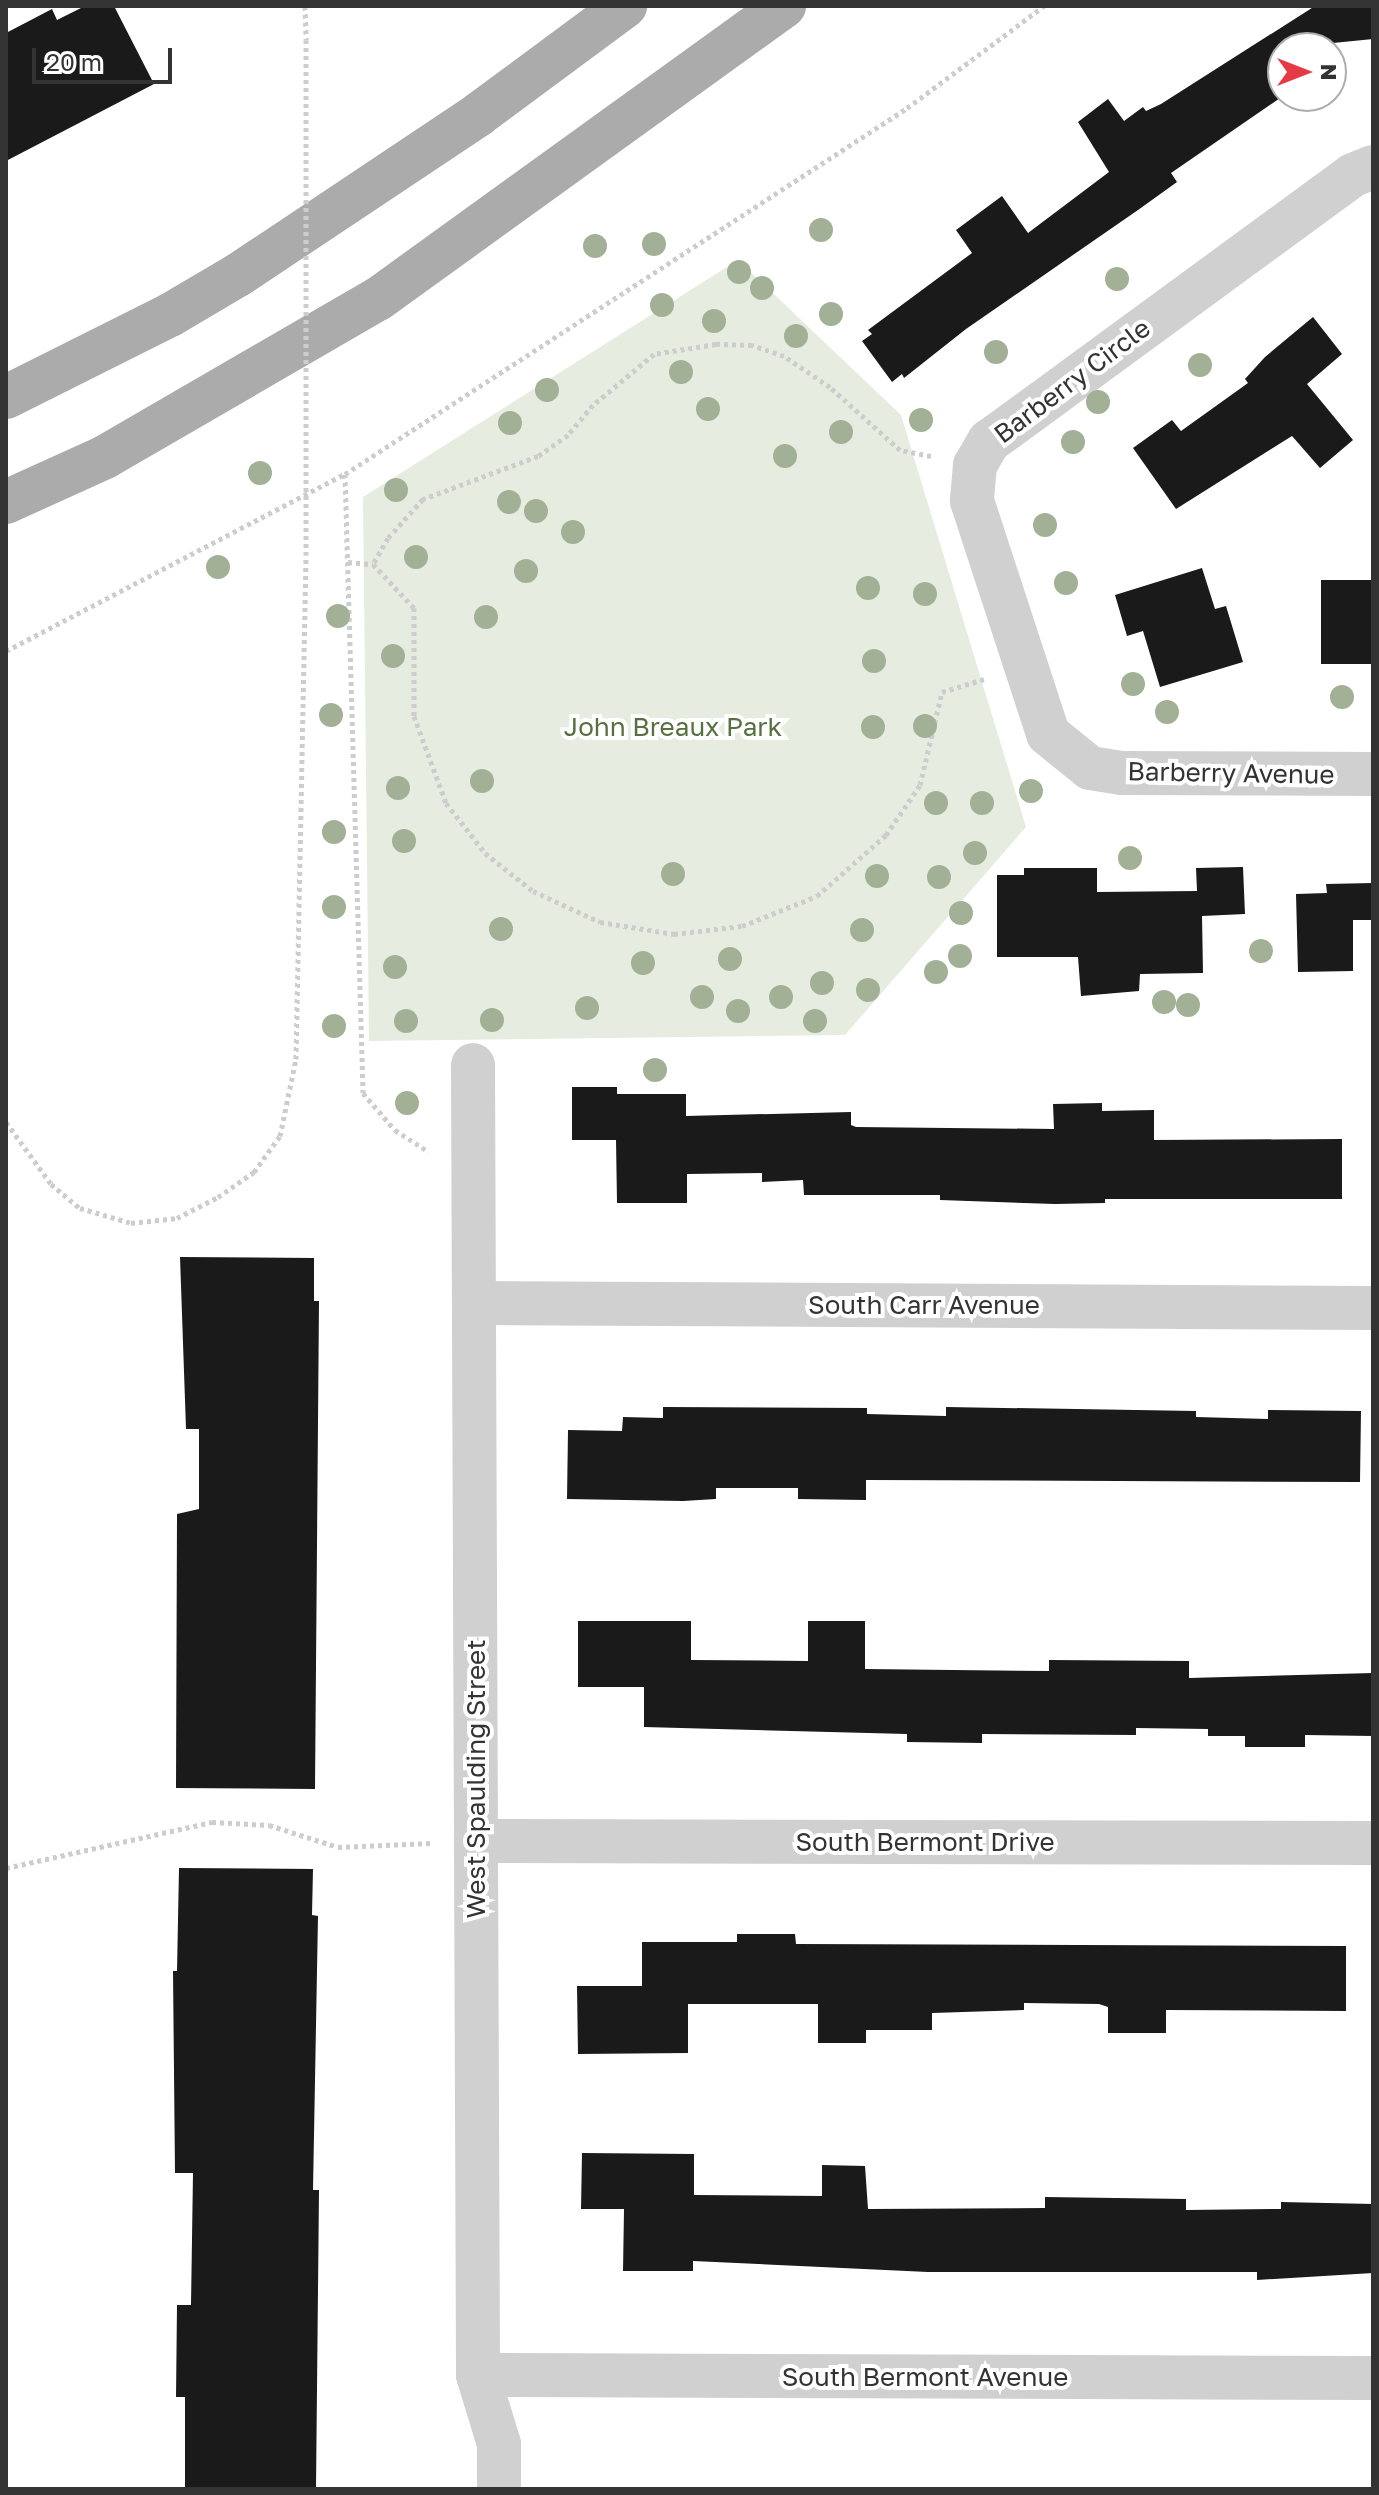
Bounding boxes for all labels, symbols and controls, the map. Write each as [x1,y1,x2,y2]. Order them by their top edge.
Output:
scale bar [36,32,176,82]
north arrow [1267,32,1347,112]
text: 20 m [46,47,102,76]
text: N [1316,64,1343,80]
street label: Barberry Circle [988,312,1156,450]
park label: John Breaux Park [564,711,782,743]
street label: Barberry Avenue [1127,756,1335,790]
street label: South Carr Avenue [808,1289,1040,1321]
street label: West Spaulding Street [460,1639,492,1919]
street label: South Bermont Drive [795,1826,1055,1858]
street label: South Bermont Avenue [782,2361,1068,2393]

